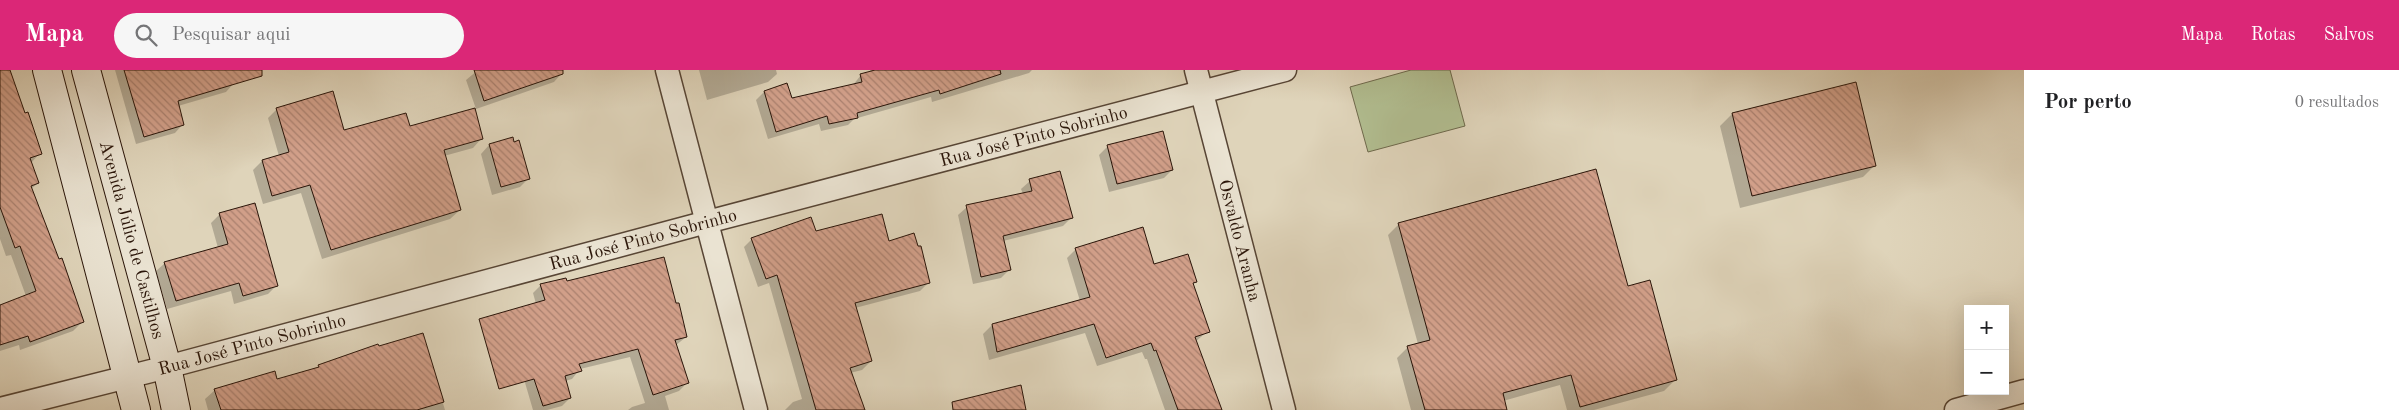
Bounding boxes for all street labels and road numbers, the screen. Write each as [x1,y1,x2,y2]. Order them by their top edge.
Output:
street label: Rua José Pinto Sobrinho [938,104,1130,170]
street label: Avenida Júlio de Castilhos [96,139,167,341]
street label: Osvaldo Aranha [1215,178,1264,304]
street label: Rua José Pinto Sobrinho [547,207,739,274]
street label: Rua José Pinto Sobrinho [156,311,348,379]

